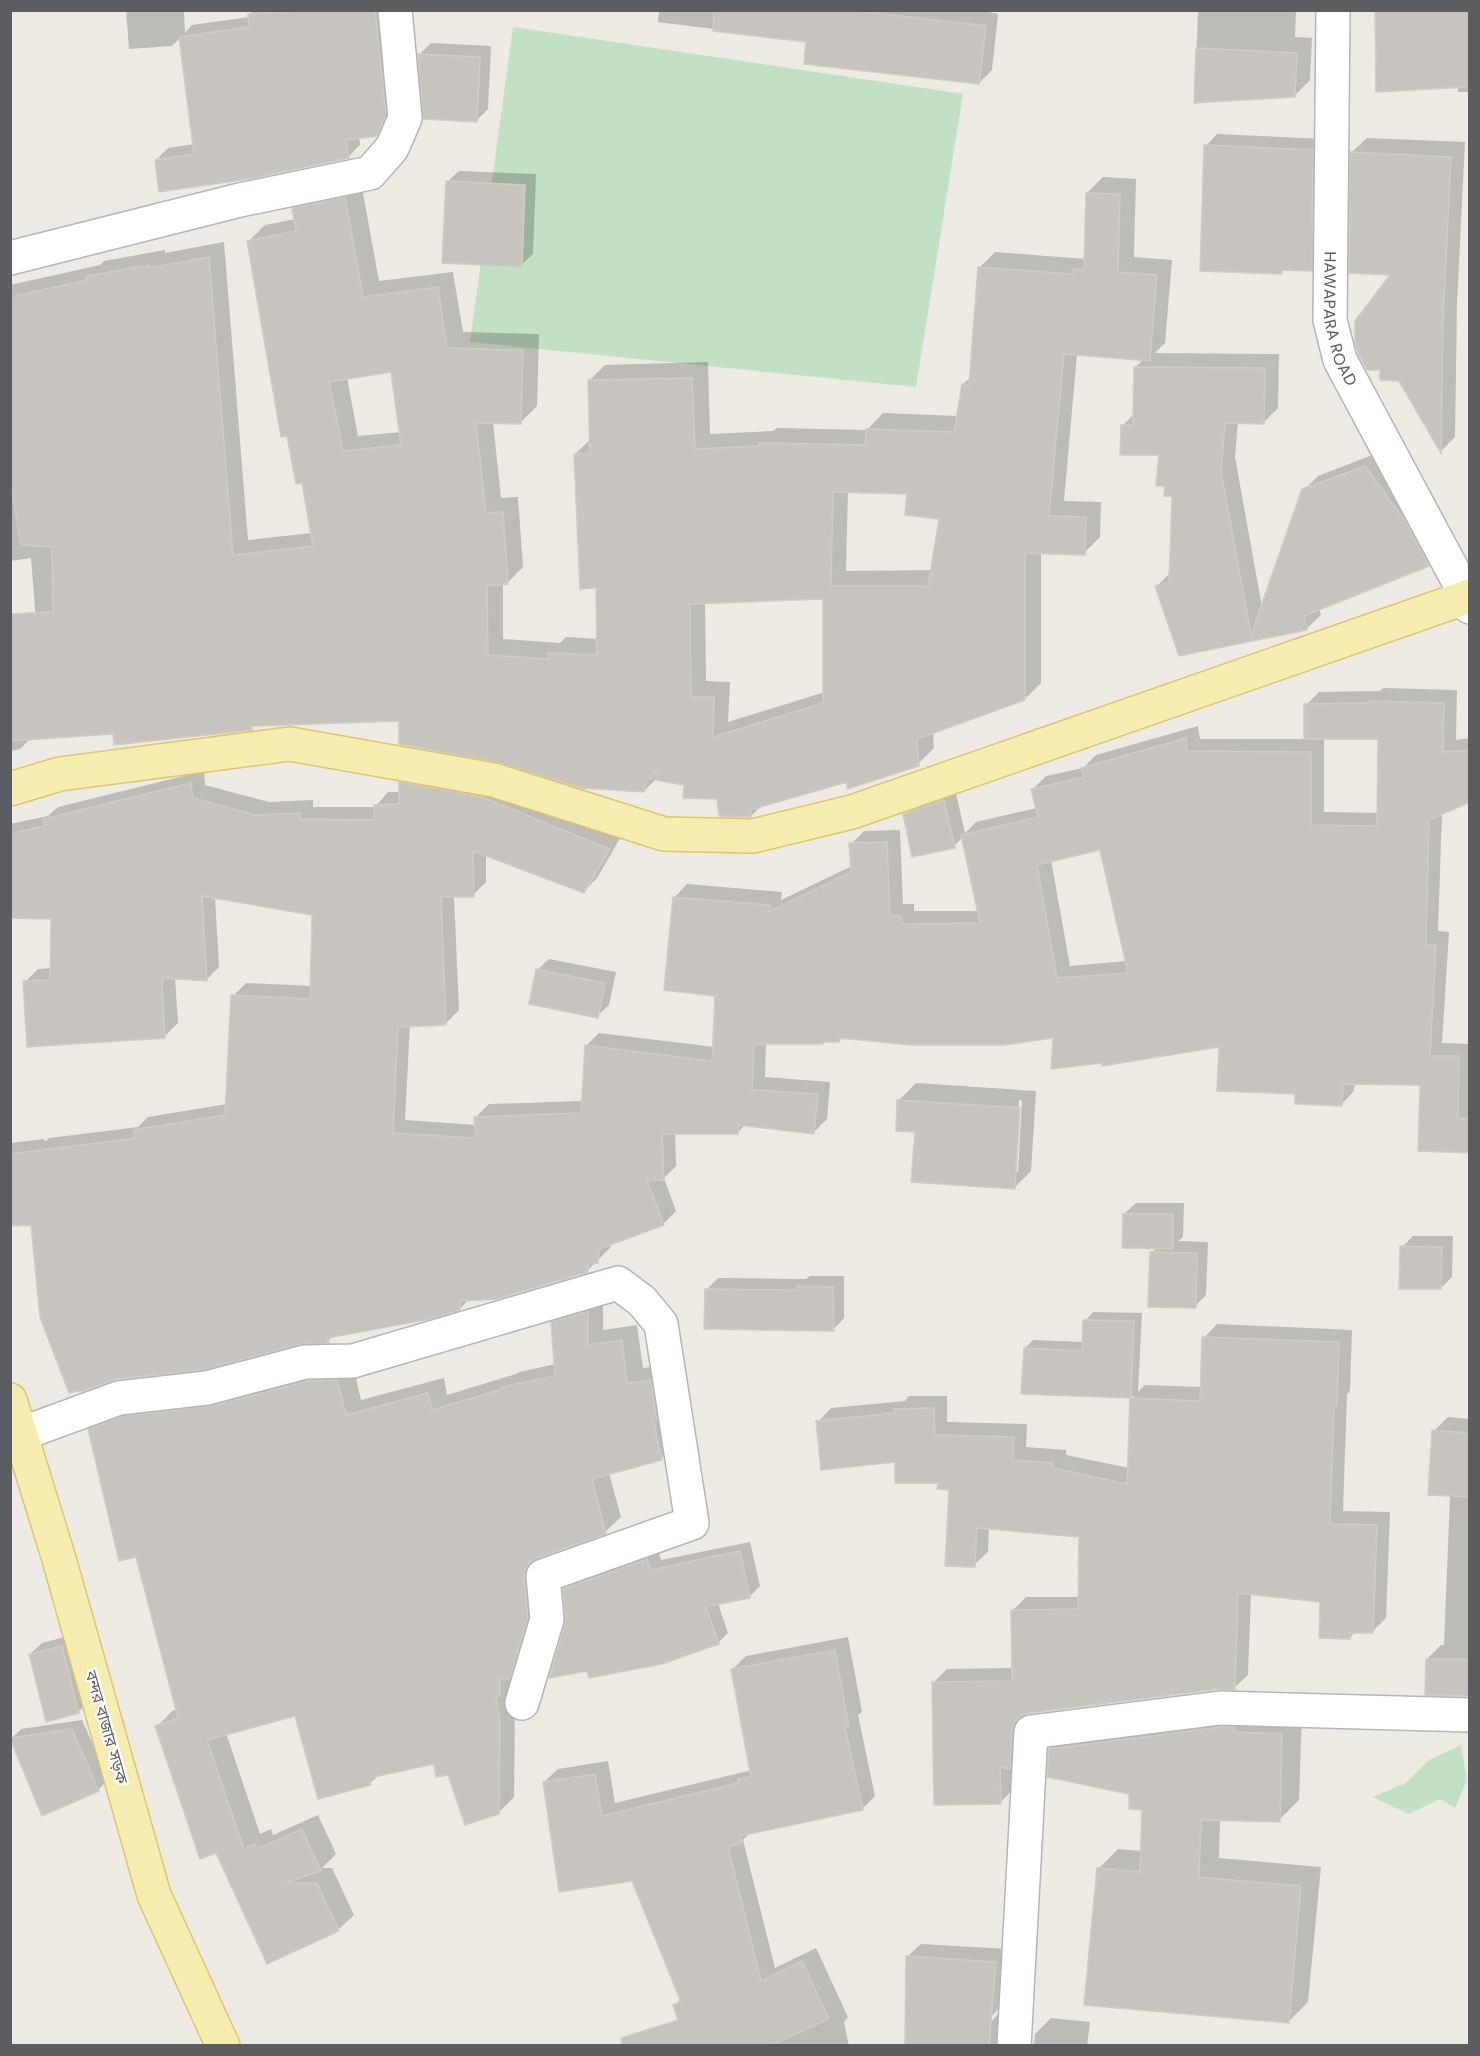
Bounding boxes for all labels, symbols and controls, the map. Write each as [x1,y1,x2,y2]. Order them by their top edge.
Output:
street label: HAWAPARA ROAD [1318,251,1363,390]
street label: বন্দর বাজার সড়ক [79,1667,134,1788]

